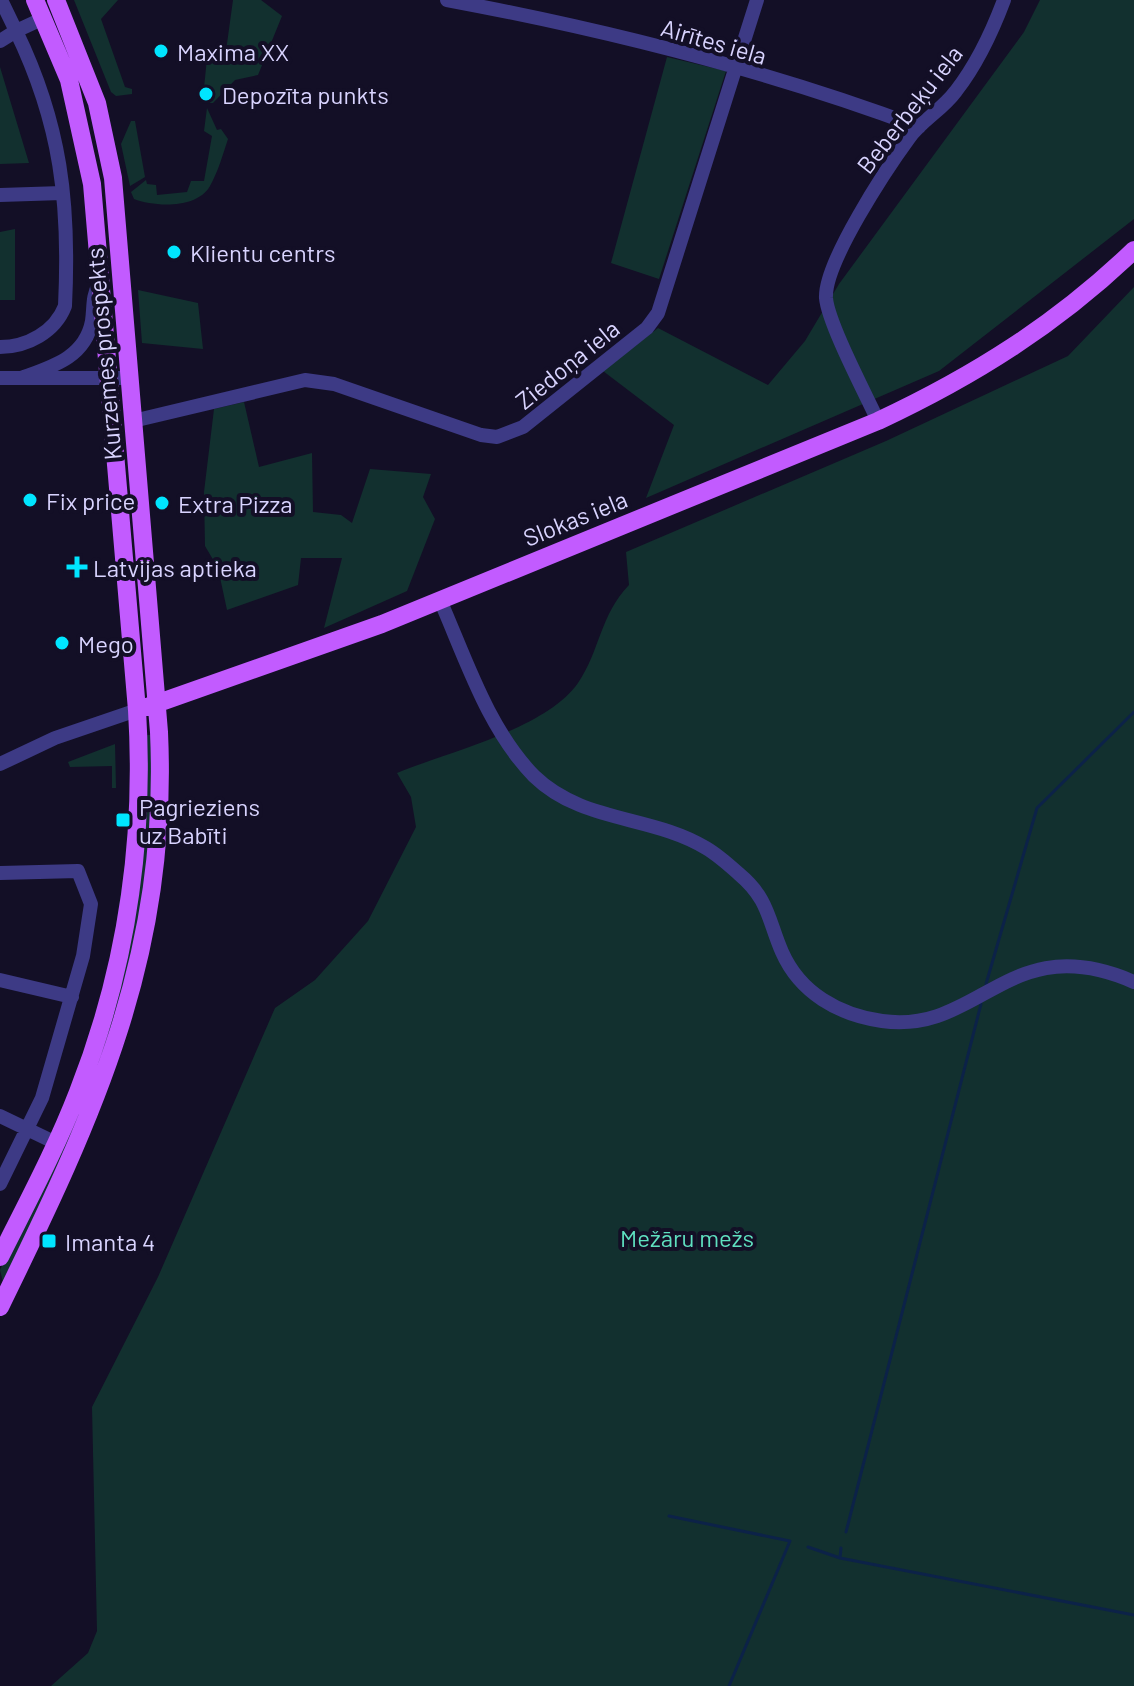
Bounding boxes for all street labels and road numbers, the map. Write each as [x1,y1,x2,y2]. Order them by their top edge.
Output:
street label: Airītes iela [658,12,770,70]
street label: Beberbeķu iela [850,39,968,179]
street label: Kurzemes prospekts [79,247,127,461]
street label: Ziedoņa iela [509,313,625,415]
street label: Slokas iela [519,484,631,552]

